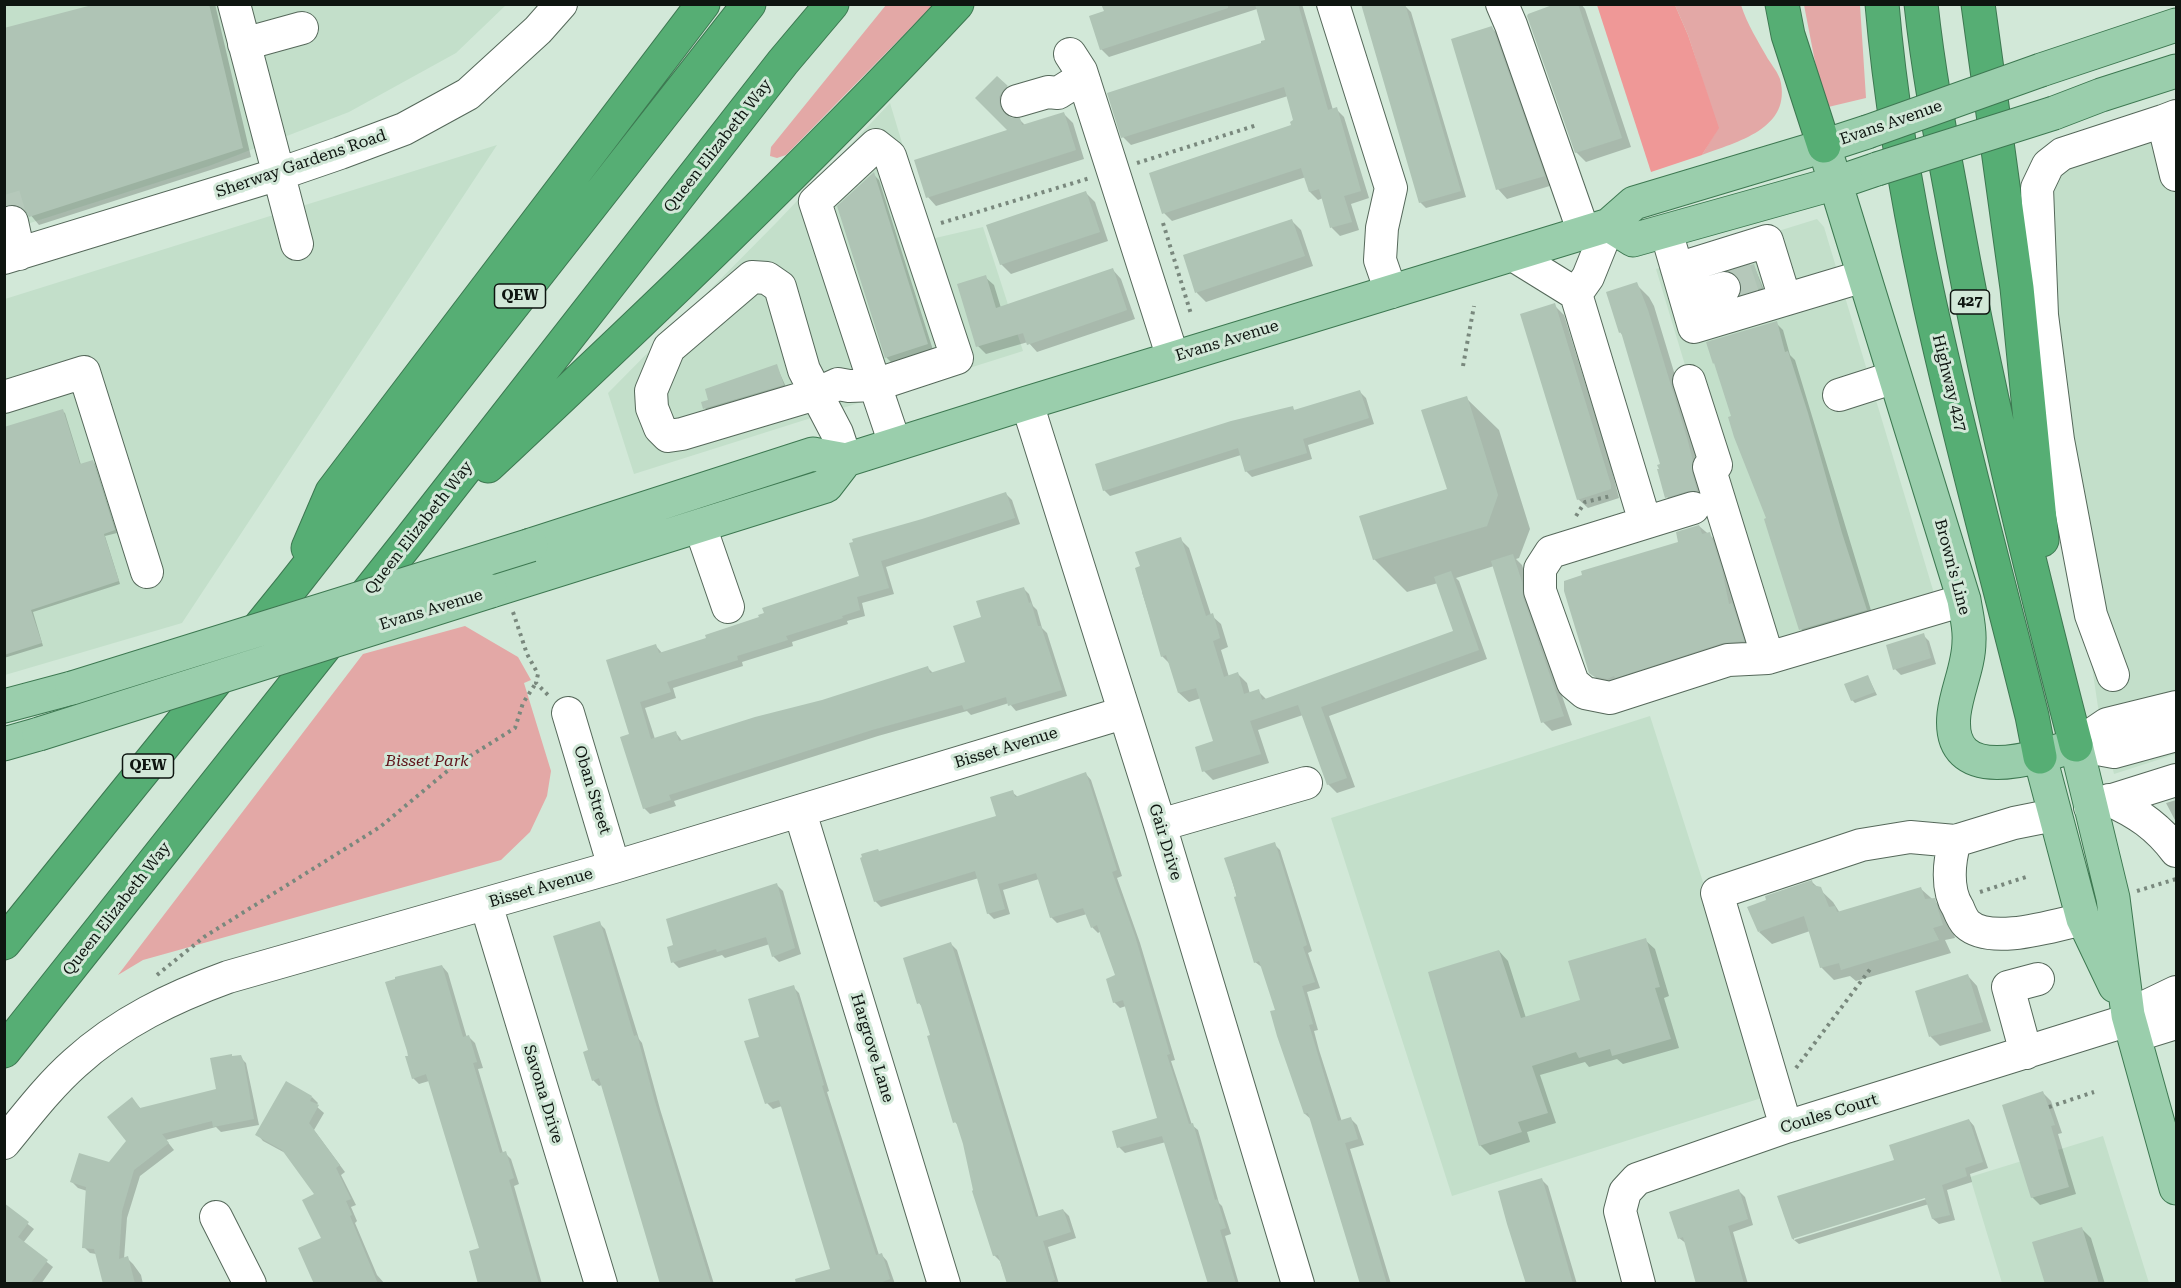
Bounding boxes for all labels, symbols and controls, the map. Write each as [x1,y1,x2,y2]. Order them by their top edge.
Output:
street label: Queen Elizabeth Way [660,75,776,217]
street label: Evans Avenue [1837,96,1945,150]
street label: Sherway Gardens Road [213,126,389,202]
road number: QEW [494,284,546,308]
road number: 427 [1950,290,1990,314]
street label: Evans Avenue [1173,316,1281,366]
street label: Highway 427 [1928,332,1970,434]
street label: Queen Elizabeth Way [361,457,477,599]
street label: Brown's Line [1930,517,1974,617]
street label: Evans Avenue [377,585,485,635]
street label: Bisset Avenue [952,723,1060,773]
street label: Oban Street [569,743,615,837]
park label: Bisset Park [385,751,469,771]
road number: QEW [122,754,174,778]
street label: Gair Drive [1144,801,1186,883]
street label: Queen Elizabeth Way [59,838,175,980]
street label: Bisset Avenue [487,864,595,912]
street label: Hargrove Lane [846,991,898,1105]
street label: Savona Drive [519,1042,567,1146]
street label: Coules Court [1778,1090,1880,1138]

